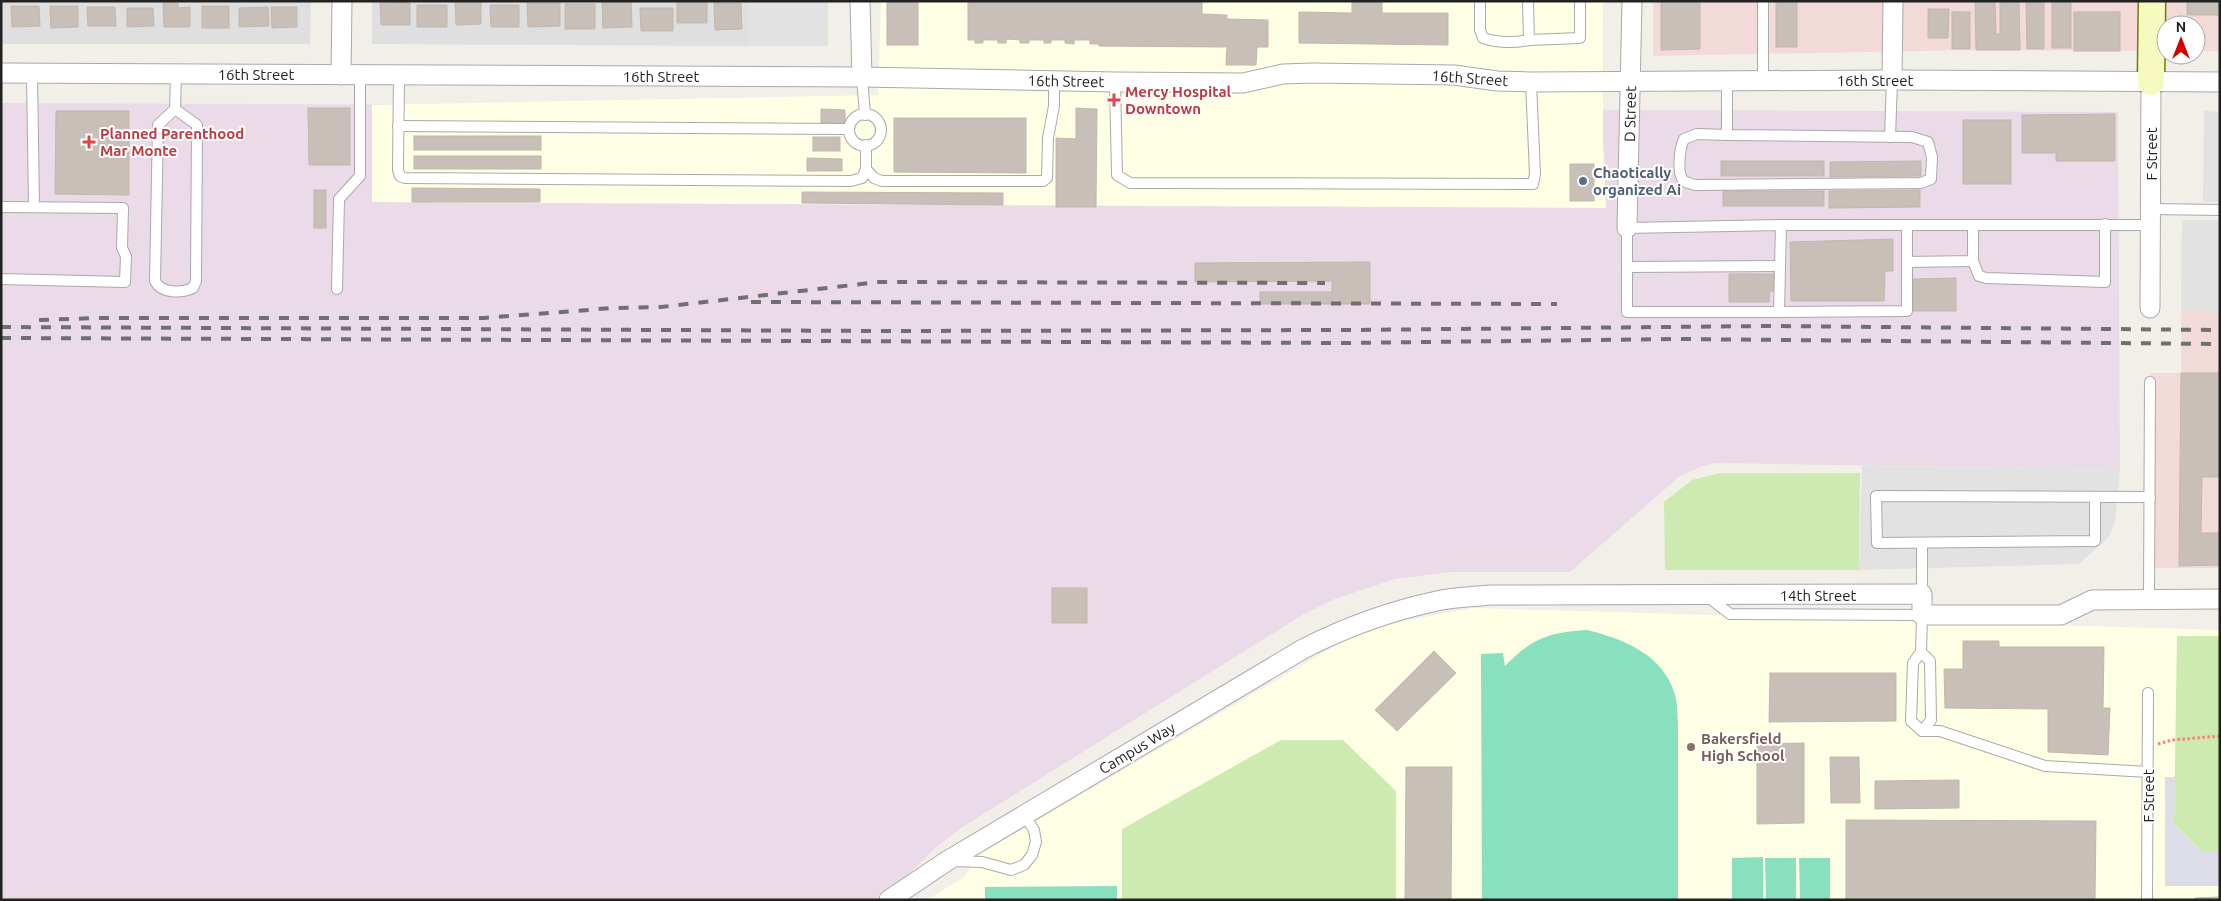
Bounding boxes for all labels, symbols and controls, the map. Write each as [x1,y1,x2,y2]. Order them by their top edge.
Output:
north arrow [2156,15,2206,65]
text: N [2176,19,2186,35]
street label: 16th Street [218,66,294,83]
street label: 16th Street [1431,67,1509,89]
street label: 16th Street [623,68,699,85]
street label: 16th Street [1028,72,1105,90]
street label: 16th Street [1837,72,1913,89]
place label: Mercy Hospital Downtown [1125,83,1232,117]
street label: D Street [1621,86,1639,142]
marker: Mercy Hospital Downtown [1107,93,1121,107]
place label: Planned Parenthood Mar Monte [100,125,244,159]
street label: F Street [2143,127,2160,181]
marker: Planned Parenthood Mar Monte [82,135,96,149]
place label: Chaotically organized Ai [1593,164,1681,198]
marker: Chaotically organized Ai [1577,175,1589,187]
street label: 14th Street [1780,587,1856,604]
street label: Campus Way [1096,719,1178,777]
place label: Bakersfield High School [1701,730,1785,764]
marker: Bakersfield High School [1685,741,1697,753]
street label: F Street [2140,769,2157,823]

